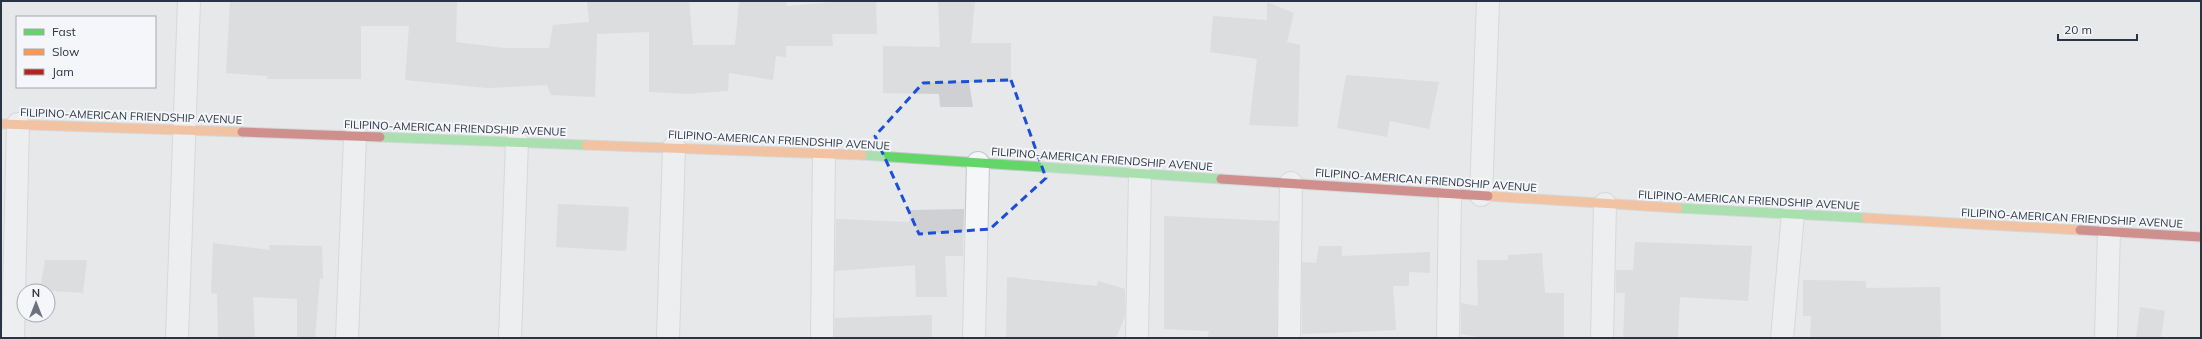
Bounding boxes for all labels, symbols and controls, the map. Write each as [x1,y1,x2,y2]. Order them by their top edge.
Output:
legend [16,16,156,88]
scale bar [2058,16,2137,42]
text: 20 m [2064,22,2092,37]
text: Fast [52,24,76,39]
text: Slow [52,44,80,59]
text: Jam [52,64,74,79]
street label: FILIPINO-AMERICAN FRIENDSHIP AVENUE [20,105,242,127]
street label: FILIPINO-AMERICAN FRIENDSHIP AVENUE [344,117,566,139]
street label: FILIPINO-AMERICAN FRIENDSHIP AVENUE [668,127,890,153]
street label: FILIPINO-AMERICAN FRIENDSHIP AVENUE [991,144,1213,174]
street label: FILIPINO-AMERICAN FRIENDSHIP AVENUE [1315,165,1537,195]
street label: FILIPINO-AMERICAN FRIENDSHIP AVENUE [1638,187,1860,213]
street label: FILIPINO-AMERICAN FRIENDSHIP AVENUE [1961,205,2183,231]
north arrow [16,283,56,323]
text: N [32,286,40,300]

